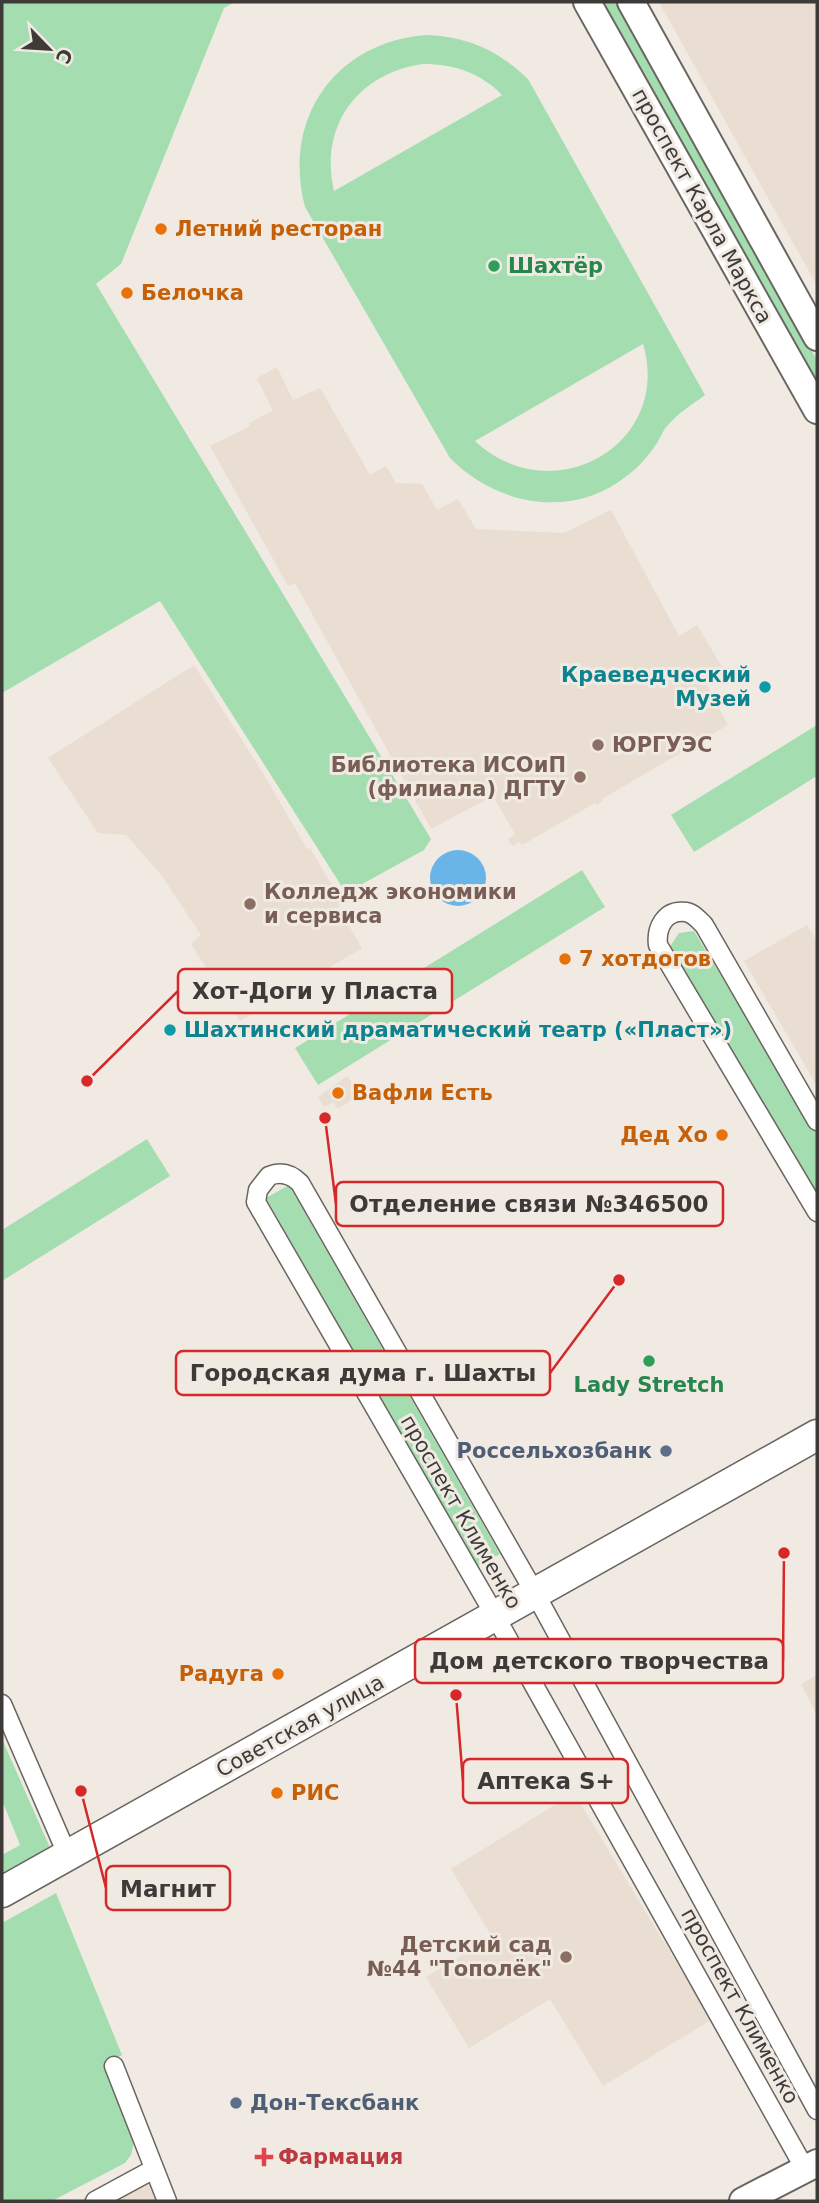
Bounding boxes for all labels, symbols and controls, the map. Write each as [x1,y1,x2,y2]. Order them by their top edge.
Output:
north arrow [14,14,84,84]
text: С [51,45,77,67]
street label: проспект Карла Маркса [627,84,777,328]
place label: Летний ресторан [175,217,382,241]
marker: Летний ресторан [153,221,169,237]
place label: Шахтёр [508,254,603,278]
marker: Шахтёр [486,258,502,274]
place label: Белочка [141,281,244,305]
marker: Белочка [119,285,135,301]
place label: Краеведческий Музей [561,663,751,711]
marker: Краеведческий Музей [757,679,773,695]
place label: ЮРГУЭС [612,733,712,757]
marker: ЮРГУЭС [590,737,606,753]
place label: Библиотека ИСОиП (филиала) ДГТУ [331,753,566,801]
marker: Библиотека ИСОиП (филиала) ДГТУ [572,769,588,785]
place label: Колледж экономики и сервиса [264,880,517,928]
marker: Колледж экономики и сервиса [242,896,258,912]
place label: 7 хотдогов [579,947,711,971]
marker: 7 хотдогов [557,951,573,967]
callout: Хот-Доги у Пласта [178,969,452,1013]
text: Хот-Доги у Пласта [192,978,438,1004]
place label: Шахтинский драматический театр («Пласт») [184,1018,732,1042]
marker: Шахтинский драматический театр («Пласт») [162,1022,178,1038]
place label: Вафли Есть [352,1081,493,1105]
marker: Вафли Есть [330,1085,346,1101]
place label: Дед Хо [620,1123,708,1147]
marker: Дед Хо [714,1127,730,1143]
callout: Отделение связи №346500 [336,1182,723,1226]
text: Отделение связи №346500 [349,1191,709,1217]
callout: Городская дума г. Шахты [176,1351,550,1395]
marker: Lady Stretch [641,1353,657,1369]
text: Городская дума г. Шахты [190,1360,536,1386]
place label: Lady Stretch [574,1373,724,1397]
street label: проспект Клименко [396,1411,526,1613]
place label: Россельхозбанк [457,1439,652,1463]
marker: Россельхозбанк [658,1443,674,1459]
callout: Дом детского творчества [415,1639,783,1683]
text: Дом детского творчества [429,1648,769,1674]
place label: Радуга [179,1662,264,1686]
marker: Радуга [270,1666,286,1682]
street label: Советская улица [212,1670,388,1782]
callout: Аптека S+ [463,1759,628,1803]
text: Аптека S+ [477,1768,615,1794]
place label: РИС [291,1781,339,1805]
marker: РИС [269,1785,285,1801]
callout: Магнит [106,1866,230,1910]
text: Магнит [120,1876,217,1902]
street label: проспект Клименко [676,1904,804,2108]
place label: Детский сад №44 "Тополёк" [367,1933,552,1981]
marker: Детский сад №44 "Тополёк" [558,1949,574,1965]
place label: Дон-Тексбанк [250,2091,419,2115]
marker: Дон-Тексбанк [228,2095,244,2111]
place label: Фармация [278,2145,403,2169]
marker: Фармация [256,2149,272,2165]

